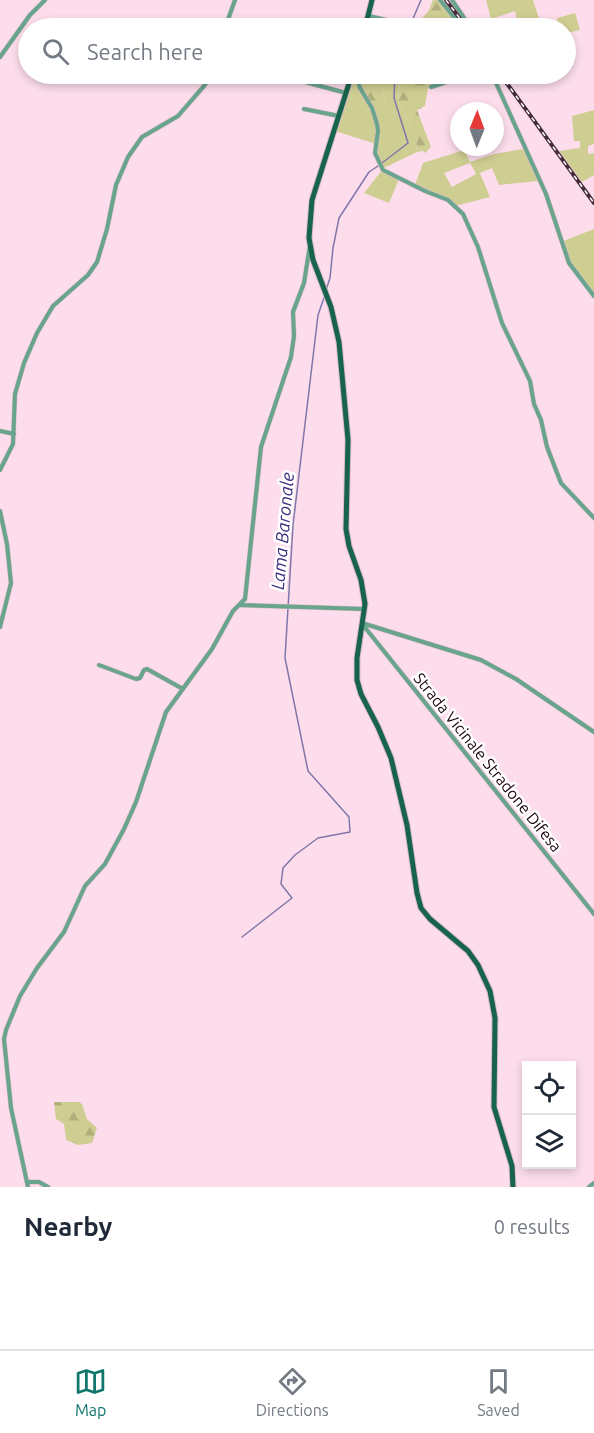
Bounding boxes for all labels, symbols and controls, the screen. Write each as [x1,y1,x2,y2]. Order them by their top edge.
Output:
search box [18,18,576,84]
icon: search [39,35,72,68]
text: Search here [87,39,203,64]
north arrow [450,102,504,156]
water label: Lama Baronale [267,471,297,591]
street label: Strada Vicinale Stradone Difesa [410,669,566,855]
map controls [522,1061,576,1169]
button: locate [522,1061,576,1115]
button: layers [522,1115,576,1169]
text: Nearby [24,1212,112,1241]
text: 0 results [494,1215,570,1238]
tab: Map [74,1365,107,1419]
tab: Directions [256,1365,329,1419]
tab: Saved [477,1365,520,1419]

